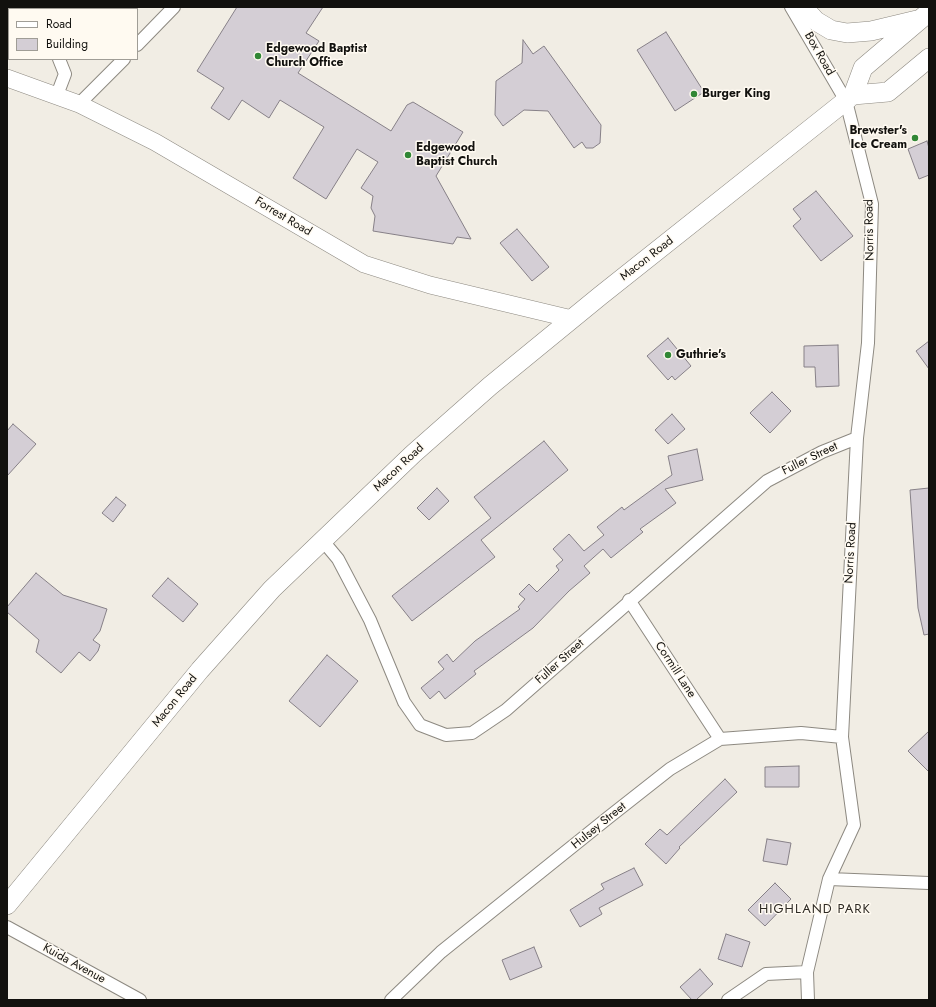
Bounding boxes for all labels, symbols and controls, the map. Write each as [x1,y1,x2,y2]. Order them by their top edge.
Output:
legend [8,8,138,60]
text: Road [46,15,72,33]
street label: Box Road [801,30,837,78]
text: Building [46,35,88,53]
place label: Edgewood Baptist Church Office [266,42,367,70]
marker: Edgewood Baptist Church Office [253,51,263,61]
place label: Burger King [702,87,770,101]
marker: Burger King [689,89,699,99]
place label: Brewster's Ice Cream [849,124,907,152]
marker: Brewster's Ice Cream [910,133,920,143]
place label: Edgewood Baptist Church [416,141,498,169]
marker: Edgewood Baptist Church [403,150,413,160]
street label: Forrest Road [252,194,314,240]
street label: Norris Road [862,199,878,261]
street label: Macon Road [618,234,676,284]
place label: Guthrie's [676,348,726,362]
marker: Guthrie's [663,350,673,360]
street label: Fuller Street [780,439,840,479]
street label: Macon Road [371,441,427,495]
street label: Norris Road [842,522,860,584]
street label: Fuller Street [533,637,587,687]
street label: Cormill Lane [651,639,699,701]
street label: Macon Road [149,672,201,730]
street label: Hulsey Street [569,800,629,852]
district label: HIGHLAND PARK [759,902,871,918]
street label: Kuida Avenue [40,941,108,987]

